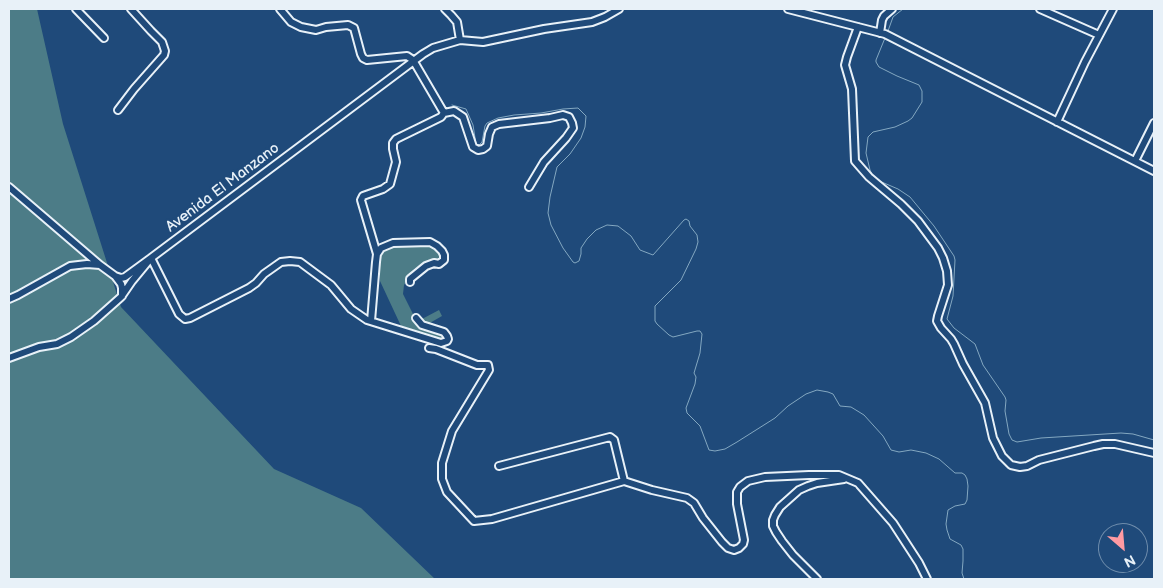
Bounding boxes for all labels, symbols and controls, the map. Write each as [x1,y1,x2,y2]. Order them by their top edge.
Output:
street label: Avenida El Manzano [163,139,283,237]
north arrow [1098,523,1148,573]
text: N [1121,551,1138,571]

